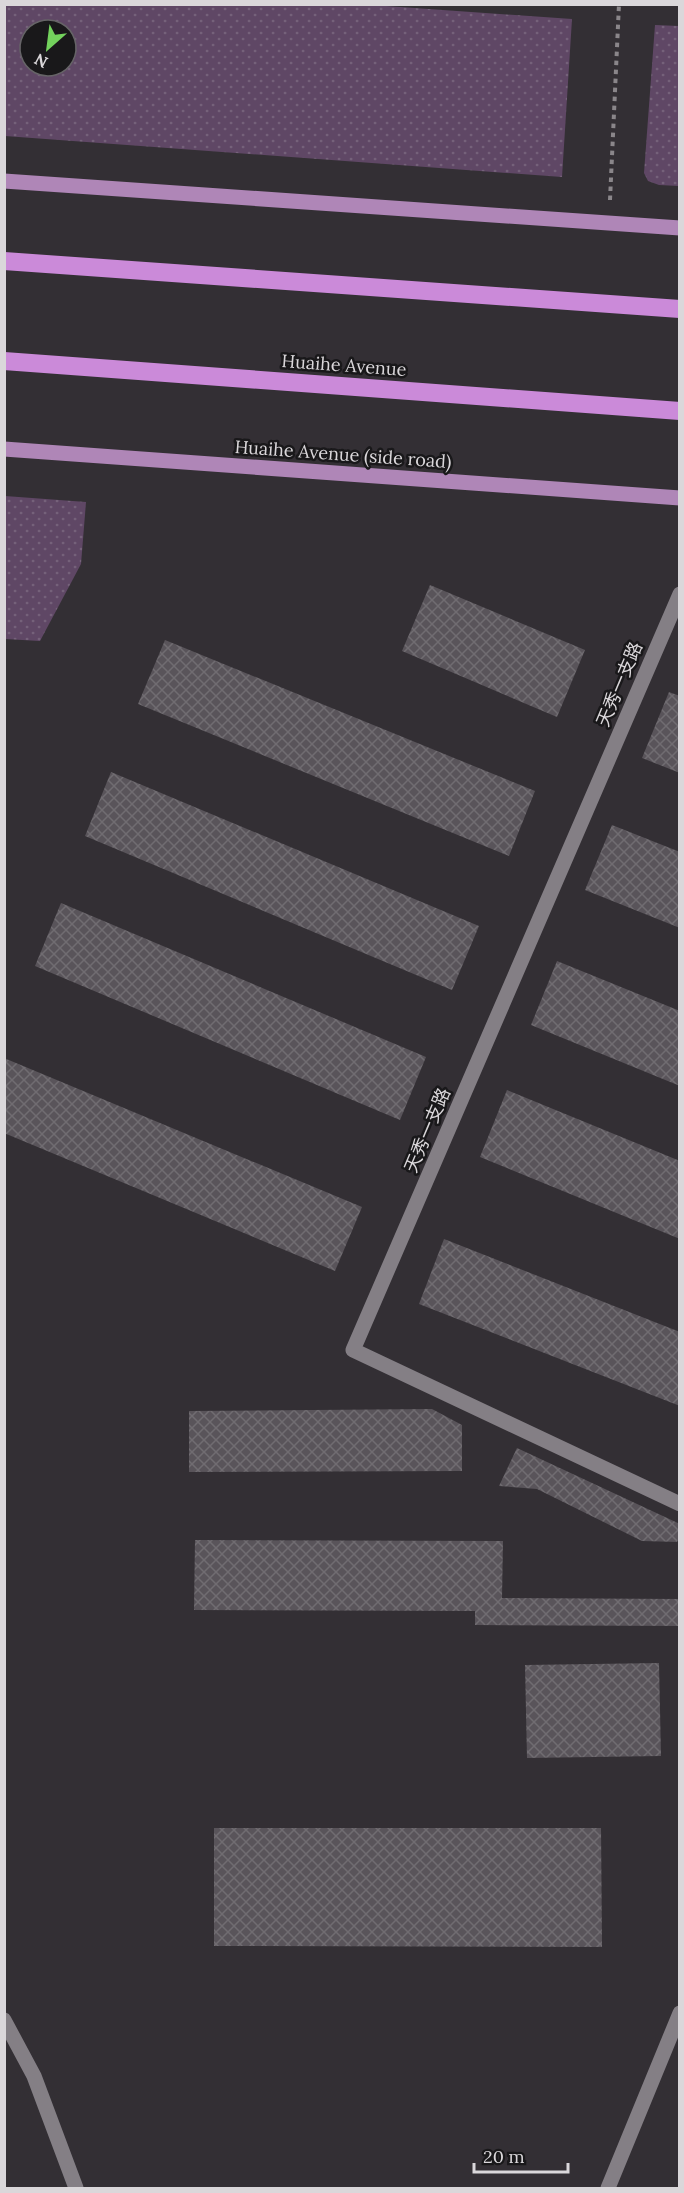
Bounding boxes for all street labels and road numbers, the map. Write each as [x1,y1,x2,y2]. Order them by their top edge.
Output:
street label: Huaihe Avenue [281,349,407,381]
street label: Huaihe Avenue (side road) [234,435,452,473]
street label: 天秀一支路 [591,638,647,730]
street label: 天秀一支路 [399,1084,455,1176]

